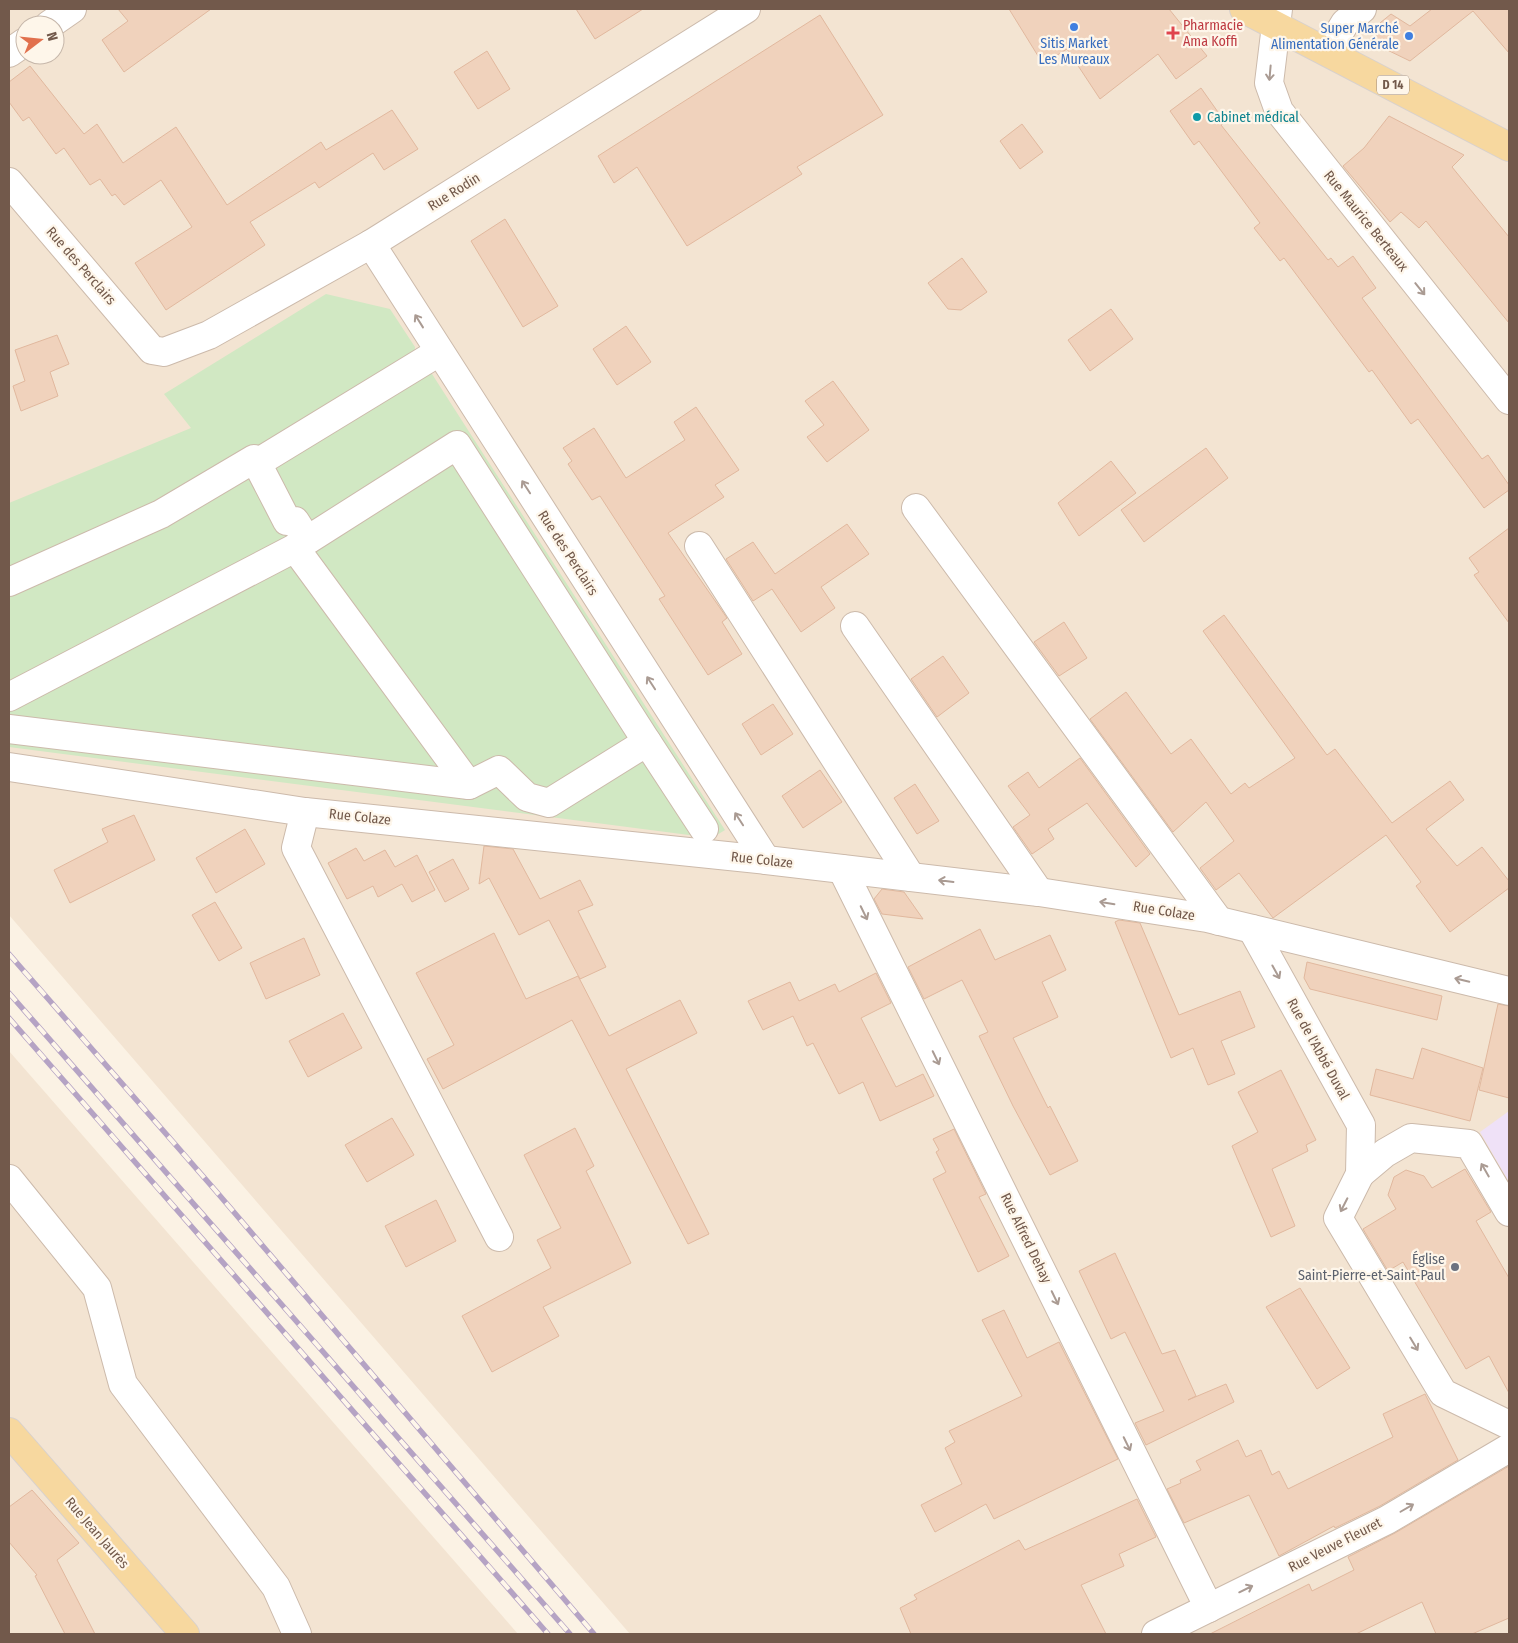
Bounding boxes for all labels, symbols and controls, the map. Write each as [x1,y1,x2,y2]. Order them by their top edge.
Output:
north arrow [15,15,65,65]
place label: Pharmacie Ama Koffi [1183,17,1243,50]
place label: Super Marché Alimentation Générale [1271,20,1399,53]
marker: Sitis Market Les Mureaux [1068,21,1080,33]
marker: Pharmacie Ama Koffi [1167,27,1179,39]
text: N [43,30,61,43]
marker: Super Marché Alimentation Générale [1403,30,1415,42]
place label: Sitis Market Les Mureaux [1039,35,1110,68]
one-way arrow [1265,65,1275,81]
road number: D 14 [1377,76,1409,94]
place label: Cabinet médical [1207,109,1299,126]
marker: Cabinet médical [1191,111,1203,123]
street label: Rue Maurice Berteaux [1320,167,1412,275]
street label: Rue Rodin [425,169,483,215]
street label: Rue des Perclairs [42,224,120,309]
one-way arrow [1415,282,1426,295]
one-way arrow [414,314,424,328]
one-way arrow [521,480,531,494]
street label: Rue des Perclairs [534,507,602,599]
one-way arrow [646,676,656,690]
street label: Rue Colaze [328,805,392,829]
one-way arrow [734,813,744,827]
street label: Rue Colaze [730,848,794,872]
one-way arrow [938,876,954,886]
one-way arrow [1099,897,1115,907]
street label: Rue Colaze [1132,898,1196,924]
one-way arrow [859,905,869,920]
one-way arrow [1272,964,1281,979]
one-way arrow [1454,975,1470,984]
street label: Rue de l'Abbé Duval [1283,995,1353,1103]
one-way arrow [932,1050,941,1065]
one-way arrow [1479,1164,1489,1178]
street label: Rue Alfred Dehay [997,1190,1055,1286]
one-way arrow [1339,1197,1349,1212]
place label: Église Saint-Pierre-et-Saint-Paul [1298,1250,1445,1284]
marker: Église Saint-Pierre-et-Saint-Paul [1449,1261,1461,1273]
one-way arrow [1051,1290,1060,1305]
one-way arrow [1409,1337,1419,1351]
one-way arrow [1122,1436,1132,1451]
street label: Rue Jean Jaurès [61,1494,133,1572]
one-way arrow [1399,1502,1413,1512]
street label: Rue Veuve Fleuret [1286,1514,1385,1576]
one-way arrow [1238,1584,1253,1593]

